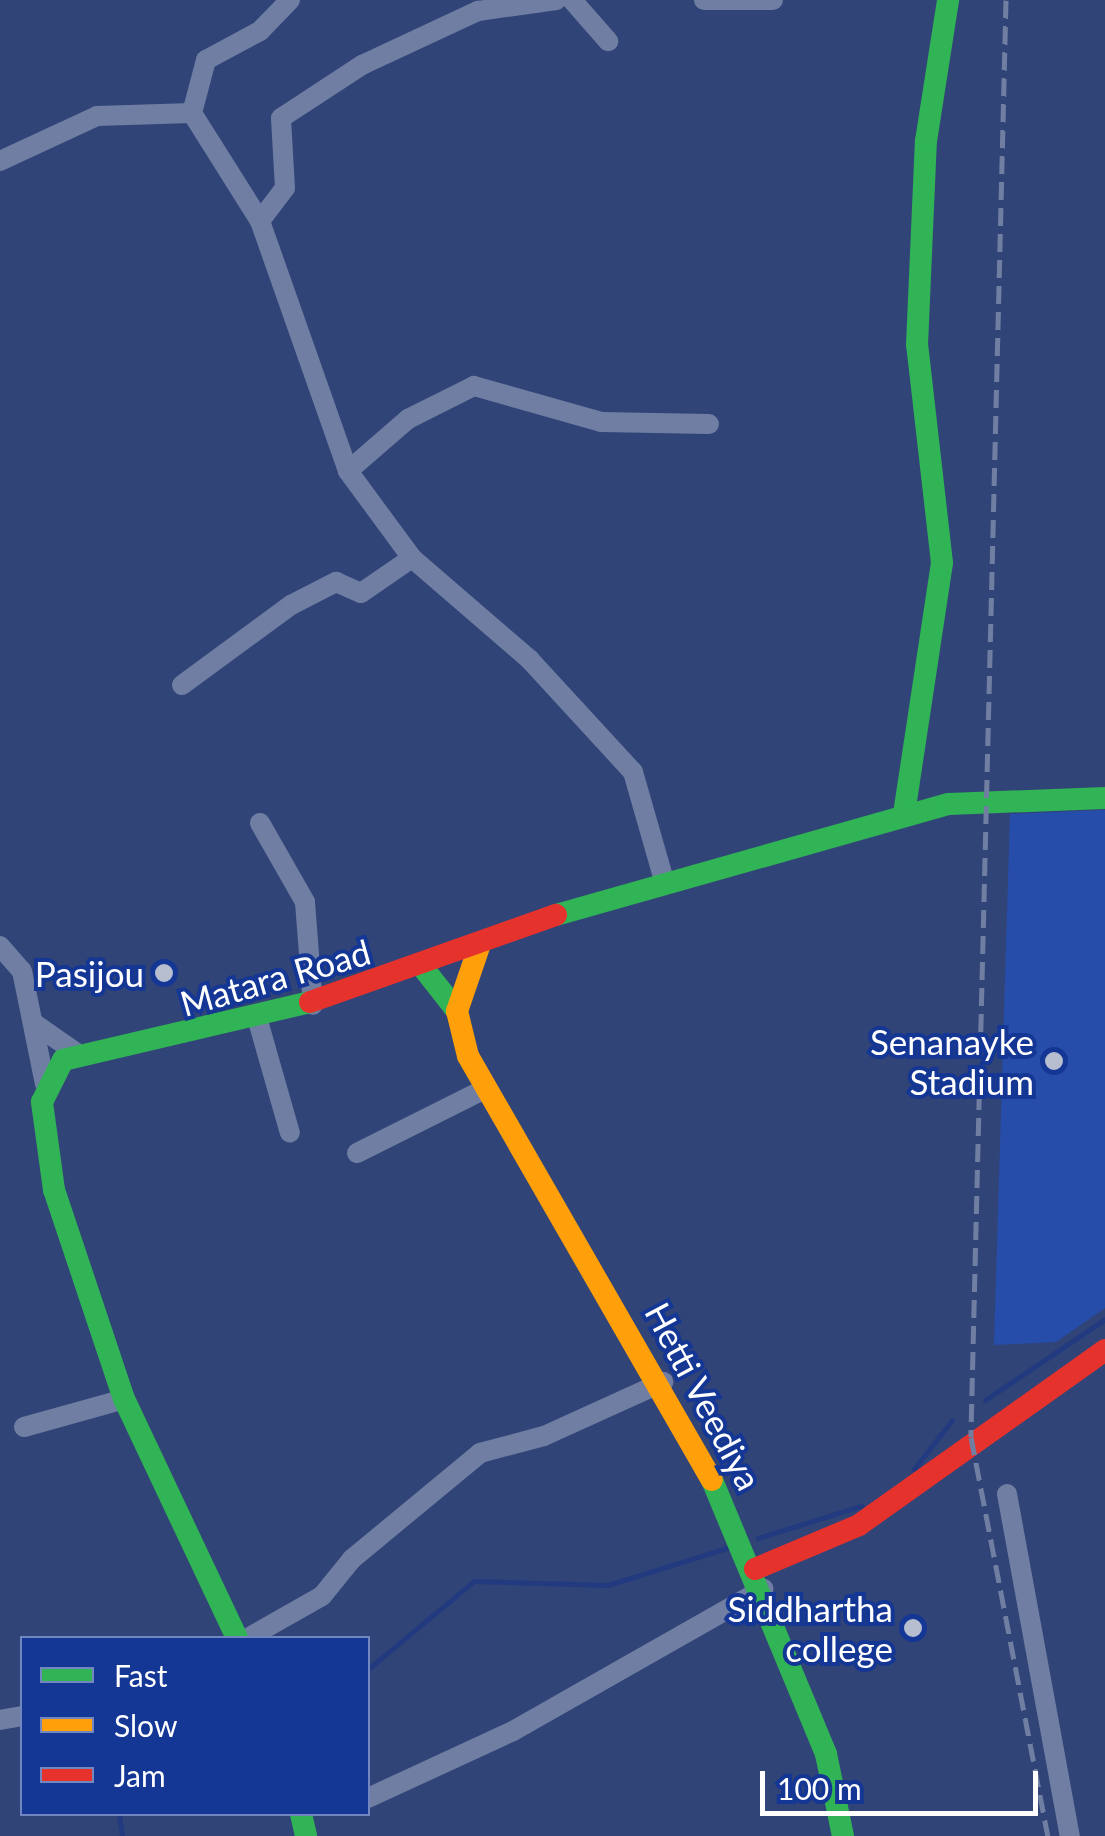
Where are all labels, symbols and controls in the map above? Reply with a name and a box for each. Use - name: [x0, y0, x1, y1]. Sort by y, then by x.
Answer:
- street label: Matara Road: [175, 930, 375, 1024]
- place label: Pasijou: [35, 952, 144, 994]
- marker: Pasijou: [153, 962, 175, 984]
- place label: Senanayke Stadium: [870, 1020, 1034, 1102]
- marker: Senanayke Stadium: [1043, 1050, 1065, 1072]
- street label: Hetti Veediya: [637, 1295, 771, 1497]
- place label: Siddhartha college: [727, 1587, 893, 1669]
- marker: Siddhartha college: [902, 1617, 924, 1639]
- legend: [20, 1636, 370, 1816]
- text: Fast: [114, 1657, 168, 1693]
- text: Slow: [114, 1707, 177, 1743]
- scale bar: [765, 1751, 1042, 1813]
- text: Jam: [114, 1757, 166, 1793]
- text: 100 m: [777, 1770, 862, 1806]

